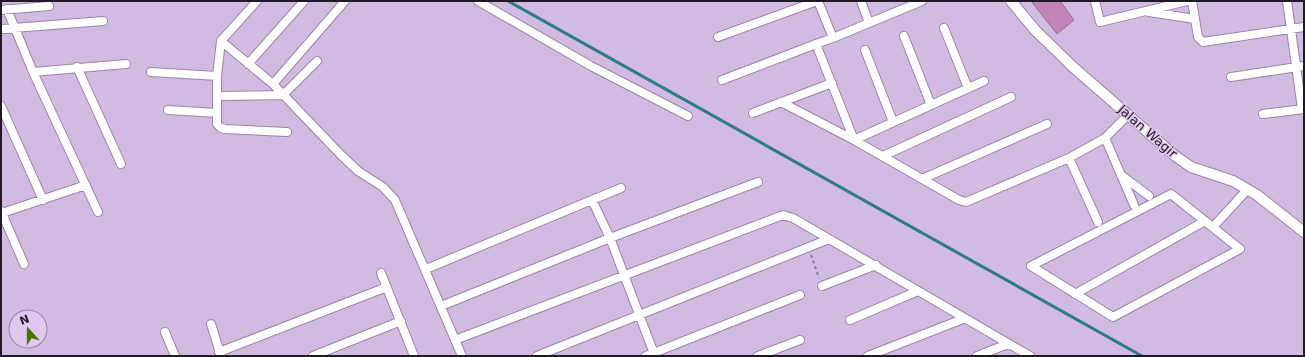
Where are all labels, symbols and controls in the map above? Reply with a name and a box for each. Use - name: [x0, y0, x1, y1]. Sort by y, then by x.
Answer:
- street label: Jalan Wagir: [1114, 101, 1181, 161]
- north arrow: [8, 309, 48, 349]
- text: N: [18, 312, 31, 328]

